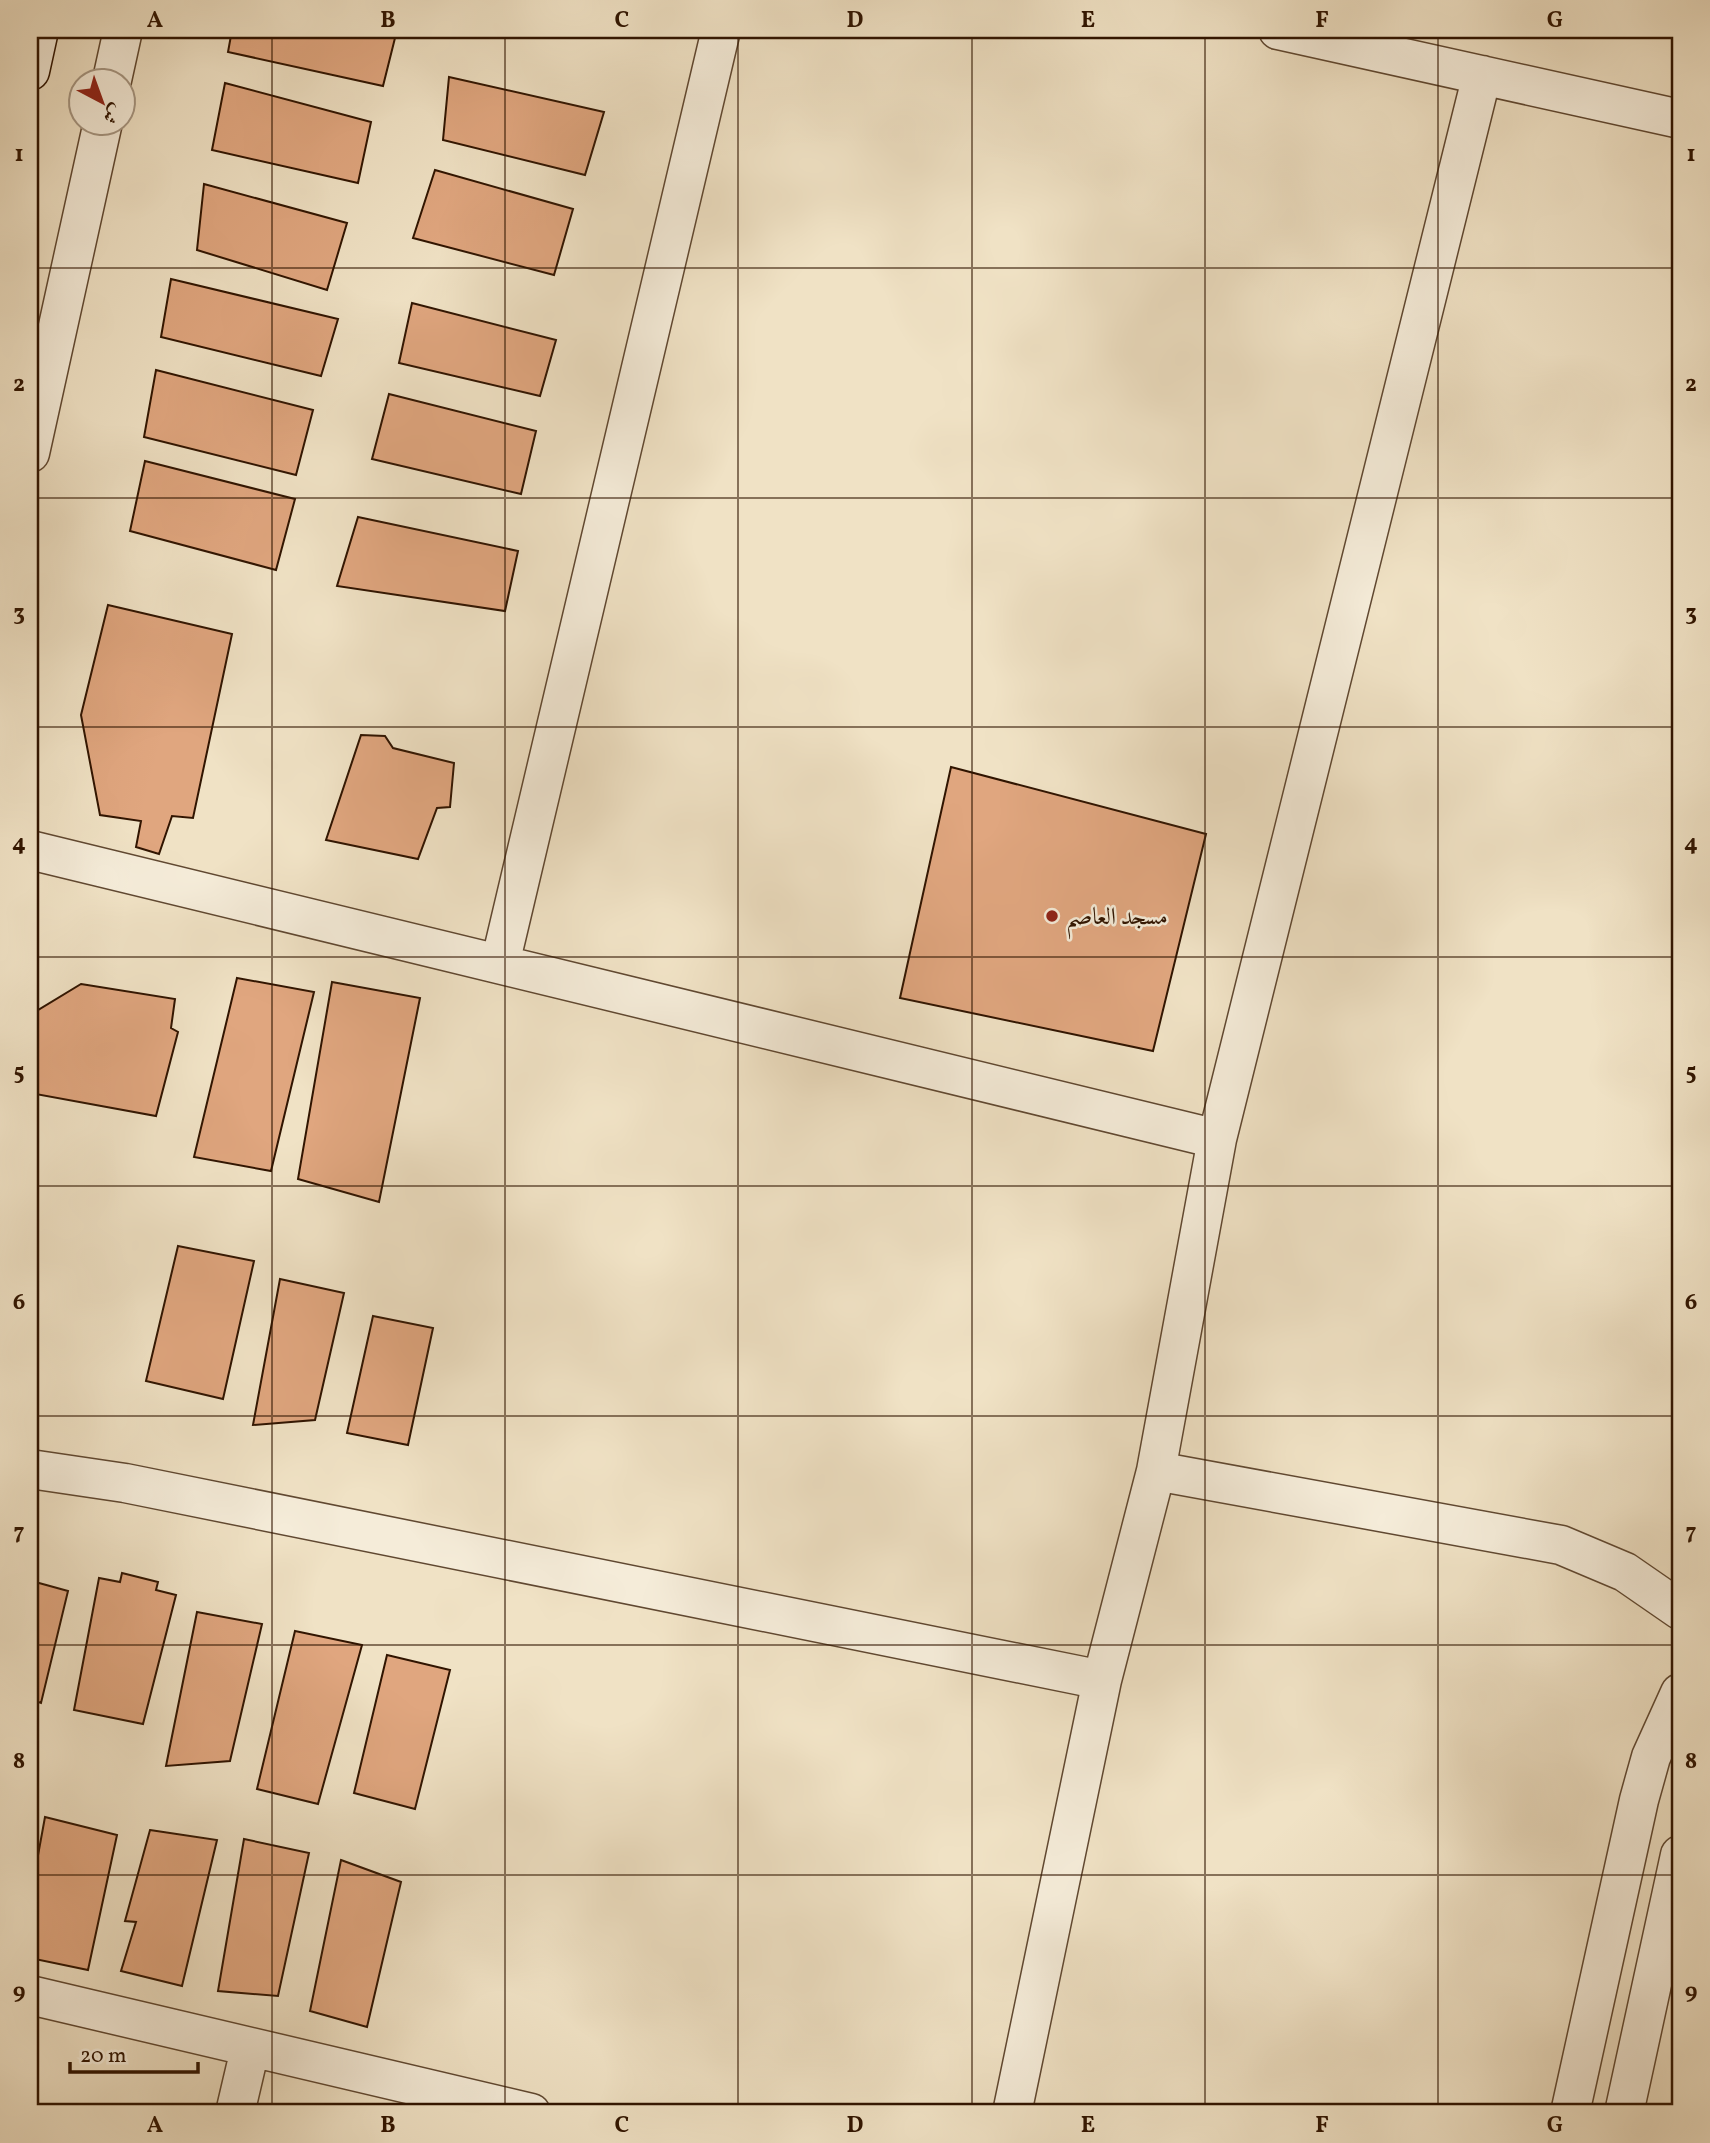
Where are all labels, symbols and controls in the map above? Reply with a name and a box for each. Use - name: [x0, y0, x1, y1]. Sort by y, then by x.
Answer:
- text: A: [147, 5, 163, 37]
- text: B: [380, 5, 396, 37]
- text: C: [615, 5, 629, 37]
- text: D: [847, 5, 864, 37]
- text: E: [1081, 5, 1095, 37]
- text: F: [1315, 5, 1329, 37]
- text: G: [1547, 5, 1563, 37]
- north arrow: [66, 66, 136, 136]
- text: ش: [96, 97, 127, 129]
- text: 1: [14, 139, 24, 171]
- text: 1: [1686, 139, 1696, 171]
- text: 2: [13, 369, 25, 401]
- text: 2: [1685, 369, 1697, 401]
- text: 3: [13, 598, 25, 630]
- text: 3: [1685, 598, 1697, 630]
- text: 4: [12, 828, 26, 860]
- text: 4: [1684, 828, 1698, 860]
- place label: مسجد العاصم: [1066, 901, 1168, 940]
- marker: مسجد العاصم: [1044, 908, 1060, 924]
- text: 5: [13, 1057, 25, 1089]
- text: 5: [1685, 1057, 1697, 1089]
- text: 6: [13, 1287, 25, 1319]
- text: 6: [1685, 1287, 1697, 1319]
- text: 7: [14, 1517, 25, 1549]
- text: 7: [1686, 1517, 1697, 1549]
- text: 8: [13, 1746, 25, 1778]
- text: 8: [1685, 1746, 1697, 1778]
- text: 9: [13, 1976, 25, 2008]
- text: 9: [1685, 1976, 1697, 2008]
- scale bar: [70, 2031, 198, 2075]
- text: 20 m: [80, 2042, 126, 2071]
- text: A: [147, 2110, 163, 2142]
- text: B: [380, 2110, 396, 2142]
- text: C: [615, 2110, 629, 2142]
- text: D: [847, 2110, 864, 2142]
- text: E: [1081, 2110, 1095, 2142]
- text: F: [1315, 2110, 1329, 2142]
- text: G: [1547, 2110, 1563, 2142]

